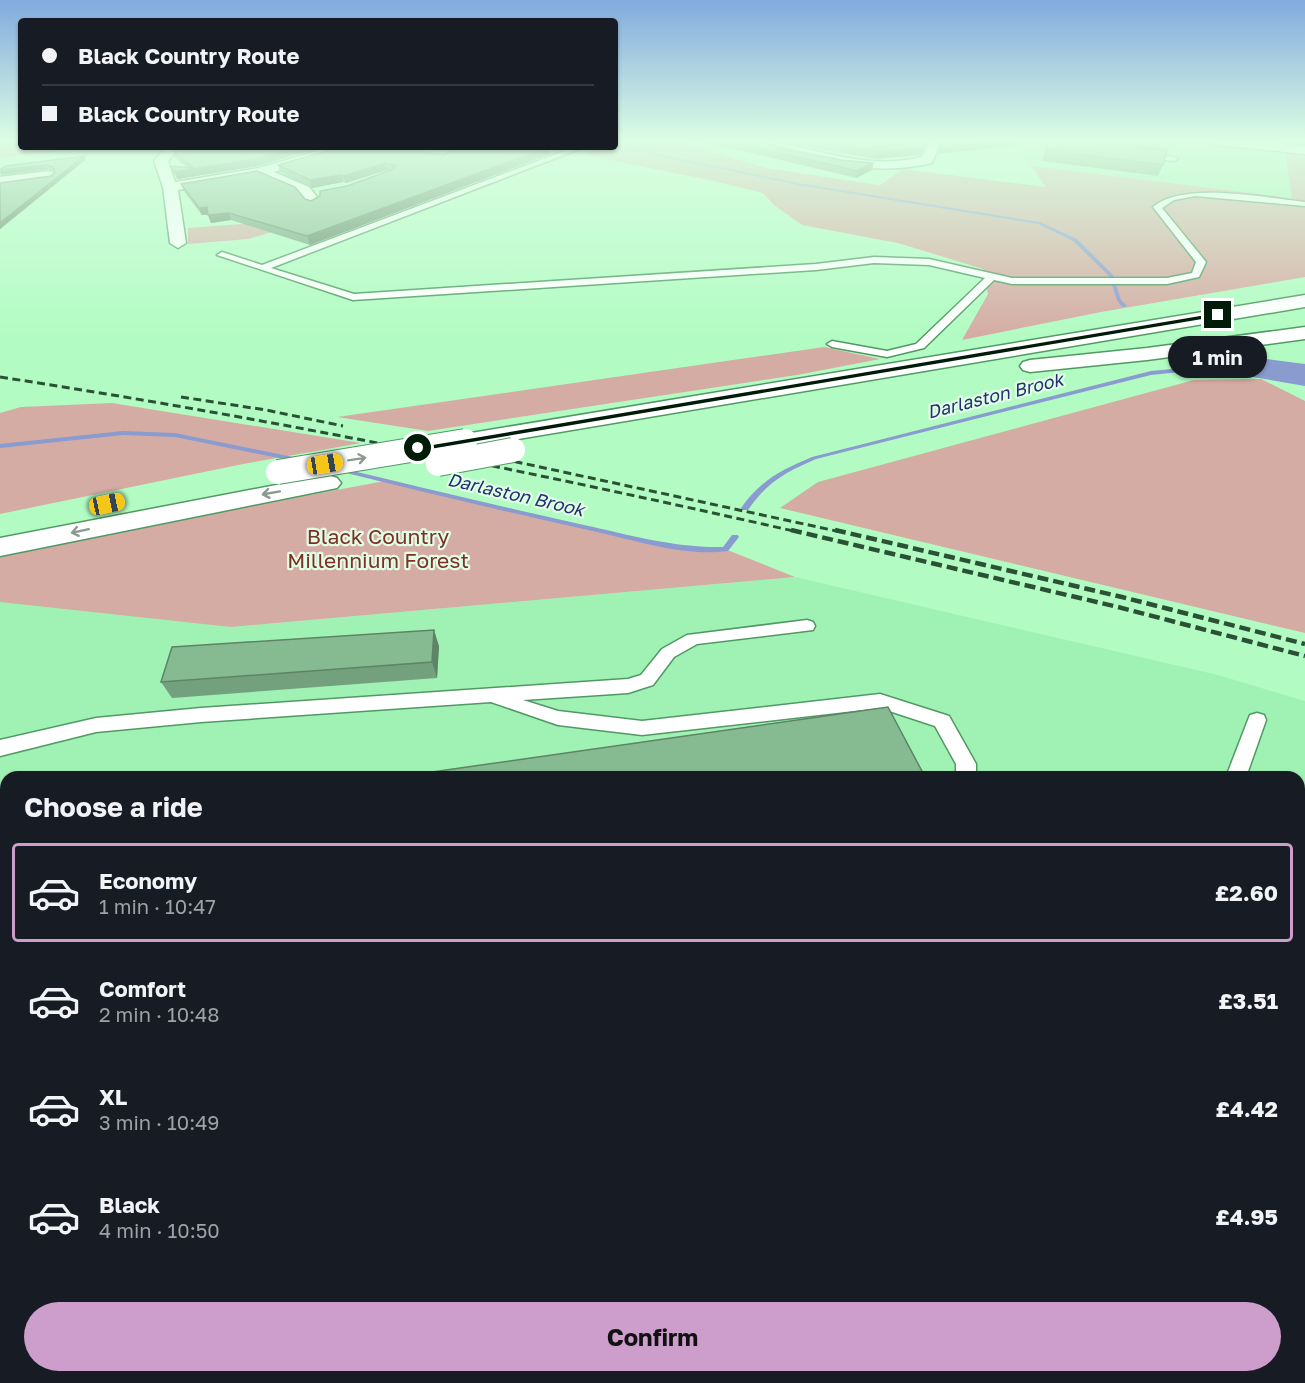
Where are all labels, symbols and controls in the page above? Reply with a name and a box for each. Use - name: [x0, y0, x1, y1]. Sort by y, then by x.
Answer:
- text: Black Country Route: [78, 42, 299, 69]
- text: Black Country Route: [78, 100, 299, 127]
- route end: [1204, 301, 1231, 328]
- callout: 1 min: [1168, 336, 1268, 378]
- text: 1 min: [1192, 345, 1243, 369]
- water label: Darlaston Brook: [925, 367, 1067, 423]
- route start: [404, 434, 431, 461]
- car: [306, 452, 344, 476]
- one-way arrow: [346, 453, 366, 464]
- water label: Darlaston Brook: [446, 468, 588, 521]
- one-way arrow: [261, 488, 281, 499]
- car: [88, 491, 126, 517]
- park label: Black Country Millennium Forest: [287, 523, 469, 573]
- one-way arrow: [70, 526, 90, 537]
- text: Choose a ride: [24, 791, 203, 823]
- icon: car: [27, 866, 81, 920]
- text: Economy: [99, 867, 197, 894]
- text: £2.60: [1215, 879, 1278, 906]
- text: 1 min · 10:47: [99, 894, 216, 918]
- icon: car: [27, 974, 81, 1028]
- text: Comfort: [99, 975, 186, 1002]
- text: £3.51: [1218, 987, 1278, 1014]
- text: 2 min · 10:48: [99, 1002, 219, 1026]
- icon: car: [27, 1082, 81, 1136]
- text: XL: [99, 1083, 127, 1110]
- text: £4.42: [1216, 1095, 1278, 1122]
- text: 3 min · 10:49: [99, 1110, 219, 1134]
- icon: car: [27, 1190, 81, 1244]
- text: Black: [99, 1191, 160, 1218]
- text: £4.95: [1215, 1203, 1278, 1230]
- text: 4 min · 10:50: [99, 1218, 220, 1242]
- button: Confirm: [24, 1302, 1281, 1371]

